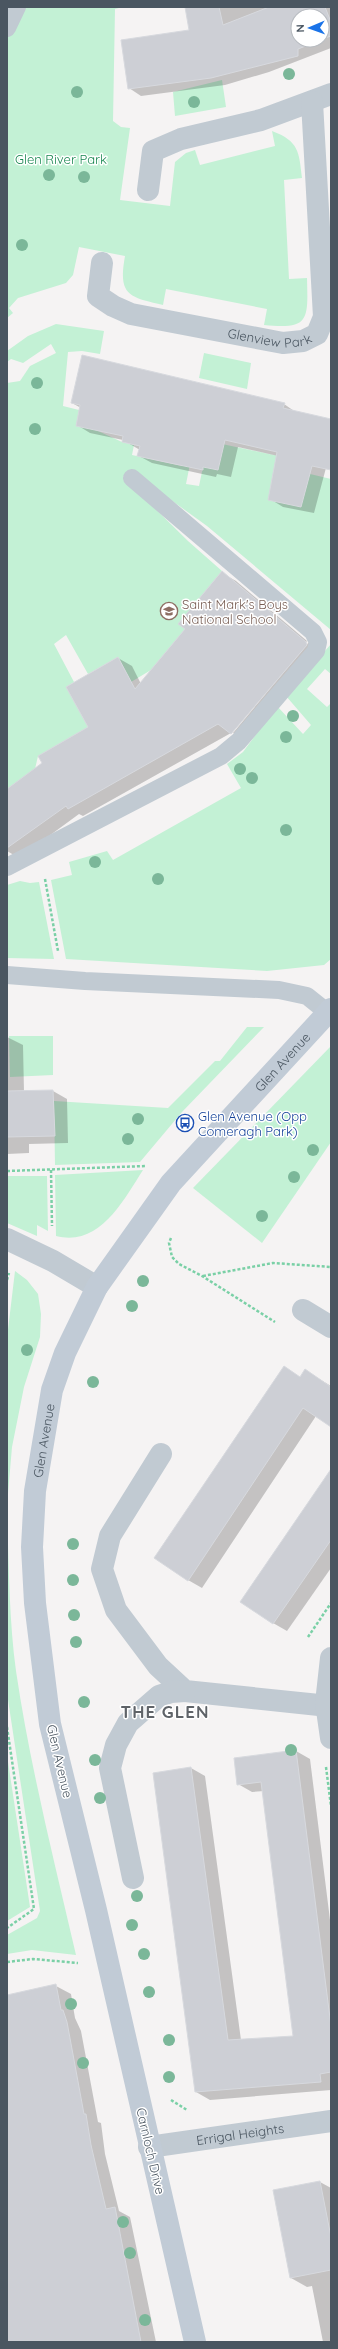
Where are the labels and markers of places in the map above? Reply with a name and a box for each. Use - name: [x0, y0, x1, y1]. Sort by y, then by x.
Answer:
- place label: Saint Mark's Boys National School: [182, 596, 288, 627]
- school or university icon: Saint Mark's Boys National School: [159, 601, 179, 621]
- place label: Glen Avenue (Opp Comeragh Park): [198, 1108, 307, 1139]
- bus stop icon: Glen Avenue (Opp Comeragh Park): [175, 1113, 195, 1133]

